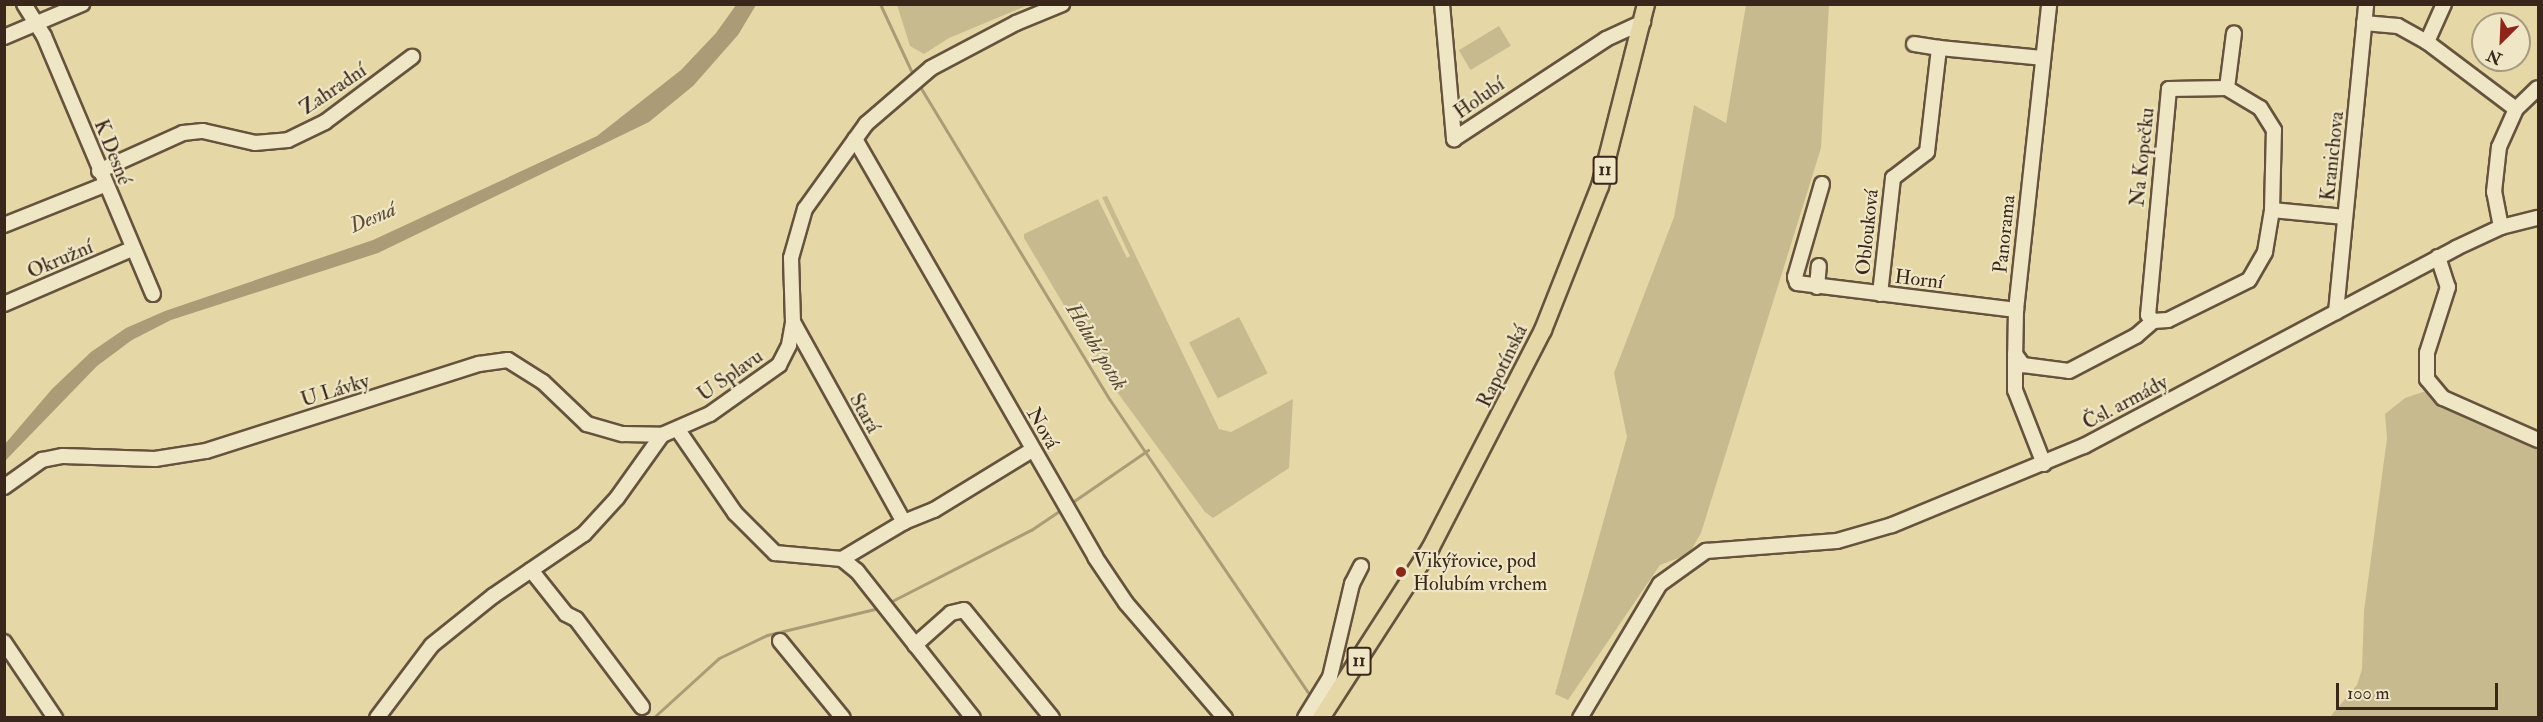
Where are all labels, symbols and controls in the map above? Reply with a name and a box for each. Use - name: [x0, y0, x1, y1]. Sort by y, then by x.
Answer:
- north arrow: [2471, 12, 2531, 72]
- text: N: [2484, 45, 2505, 69]
- street label: Zahradní: [295, 58, 371, 120]
- street label: Holubí: [1449, 72, 1509, 124]
- street label: Na Kopečku: [2125, 106, 2159, 208]
- street label: Kranichova: [2315, 110, 2349, 202]
- street label: K Desné: [89, 116, 137, 188]
- road number: 11: [1592, 155, 1618, 185]
- street label: Oblouková: [1851, 188, 1883, 276]
- street label: Panorama: [1988, 194, 2020, 274]
- water label: Desná: [346, 197, 400, 239]
- street label: Okružní: [24, 234, 96, 284]
- street label: Horní: [1893, 264, 1945, 294]
- water label: Holubí potok: [1060, 299, 1132, 395]
- street label: Rapotínská: [1472, 321, 1532, 411]
- street label: U Splavu: [693, 344, 767, 406]
- street label: U Lávky: [298, 368, 372, 412]
- street label: Čsl. armády: [2078, 370, 2172, 434]
- street label: Stará: [844, 389, 886, 437]
- street label: Nová: [1022, 403, 1064, 453]
- place label: Vikýřovice, pod Holubím vrchem: [1413, 548, 1547, 595]
- marker: Vikýřovice, pod Holubím vrchem: [1394, 565, 1408, 579]
- road number: 11: [1346, 646, 1372, 676]
- scale bar: [2339, 671, 2501, 709]
- text: 100 m: [2347, 682, 2390, 705]

